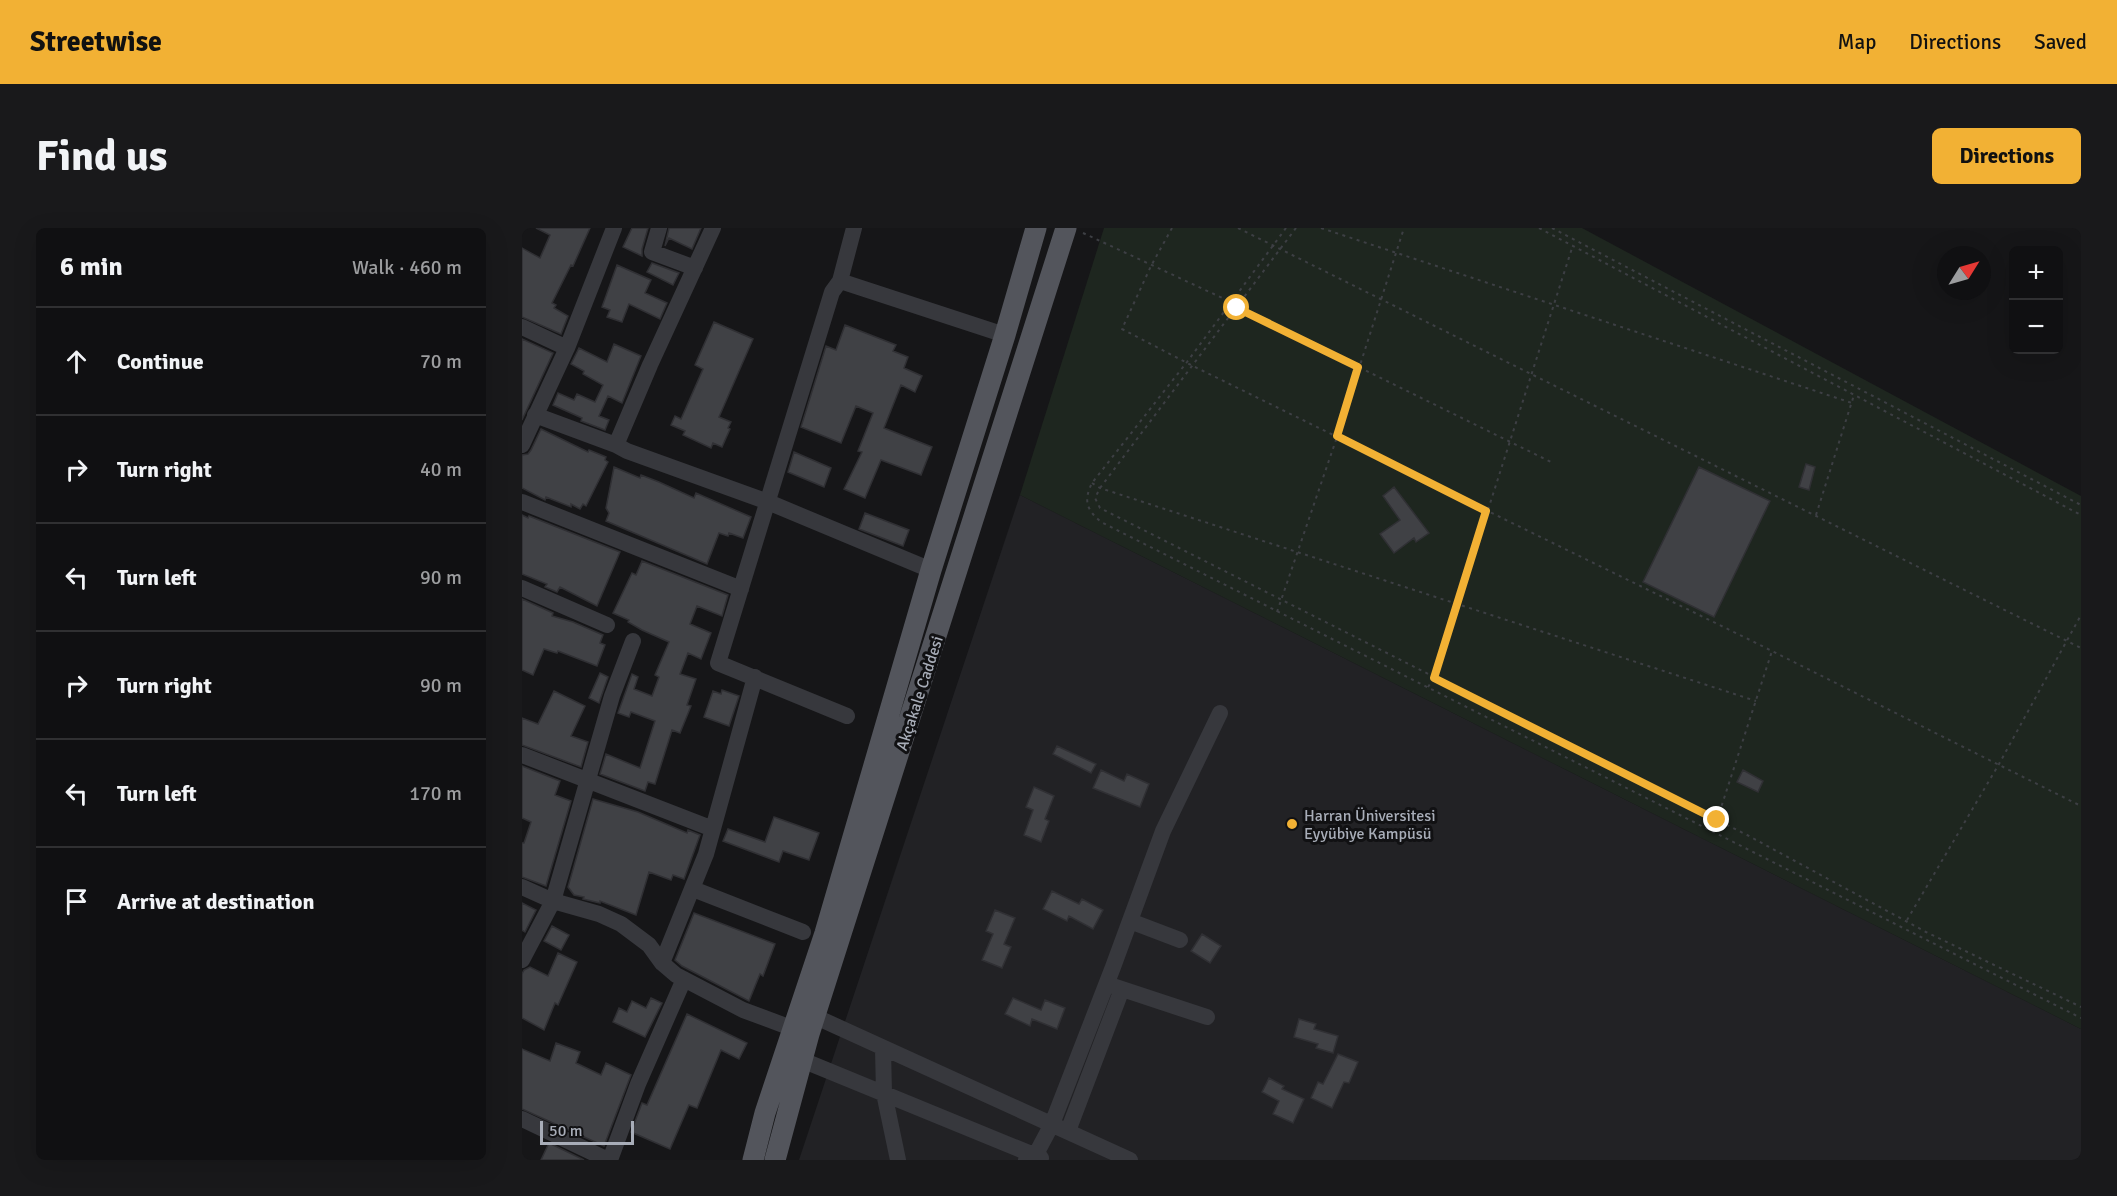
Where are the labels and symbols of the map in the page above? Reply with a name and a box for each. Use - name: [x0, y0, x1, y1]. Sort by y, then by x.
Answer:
- north arrow: [1937, 246, 1991, 300]
- route start: [1223, 294, 1249, 320]
- street label: Akçakale Caddesi: [892, 633, 948, 753]
- place label: Harran Üniversitesi Eyyübiye Kampüsü: [1304, 806, 1436, 844]
- route end: [1703, 806, 1729, 832]
- marker: Harran Üniversitesi Eyyübiye Kampüsü: [1285, 817, 1299, 831]
- scale bar: [540, 1118, 634, 1146]

